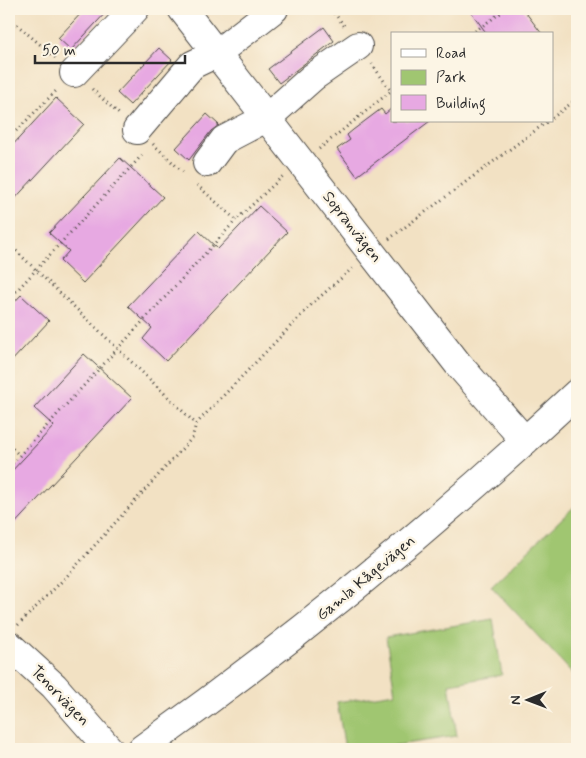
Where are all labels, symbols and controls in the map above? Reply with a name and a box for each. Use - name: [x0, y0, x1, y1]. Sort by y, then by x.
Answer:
- scale bar: [35, 32, 185, 64]
- legend: [391, 32, 554, 122]
- text: 50 m: [42, 41, 76, 61]
- text: Road: [436, 44, 466, 64]
- text: Park: [436, 68, 466, 88]
- text: Building: [436, 94, 486, 115]
- street label: Sopranvägen: [317, 187, 387, 267]
- street label: Gamla Kågevägen: [312, 530, 420, 626]
- street label: Tenorvägen: [26, 661, 94, 731]
- north arrow: [504, 676, 554, 726]
- text: N: [507, 695, 525, 705]

